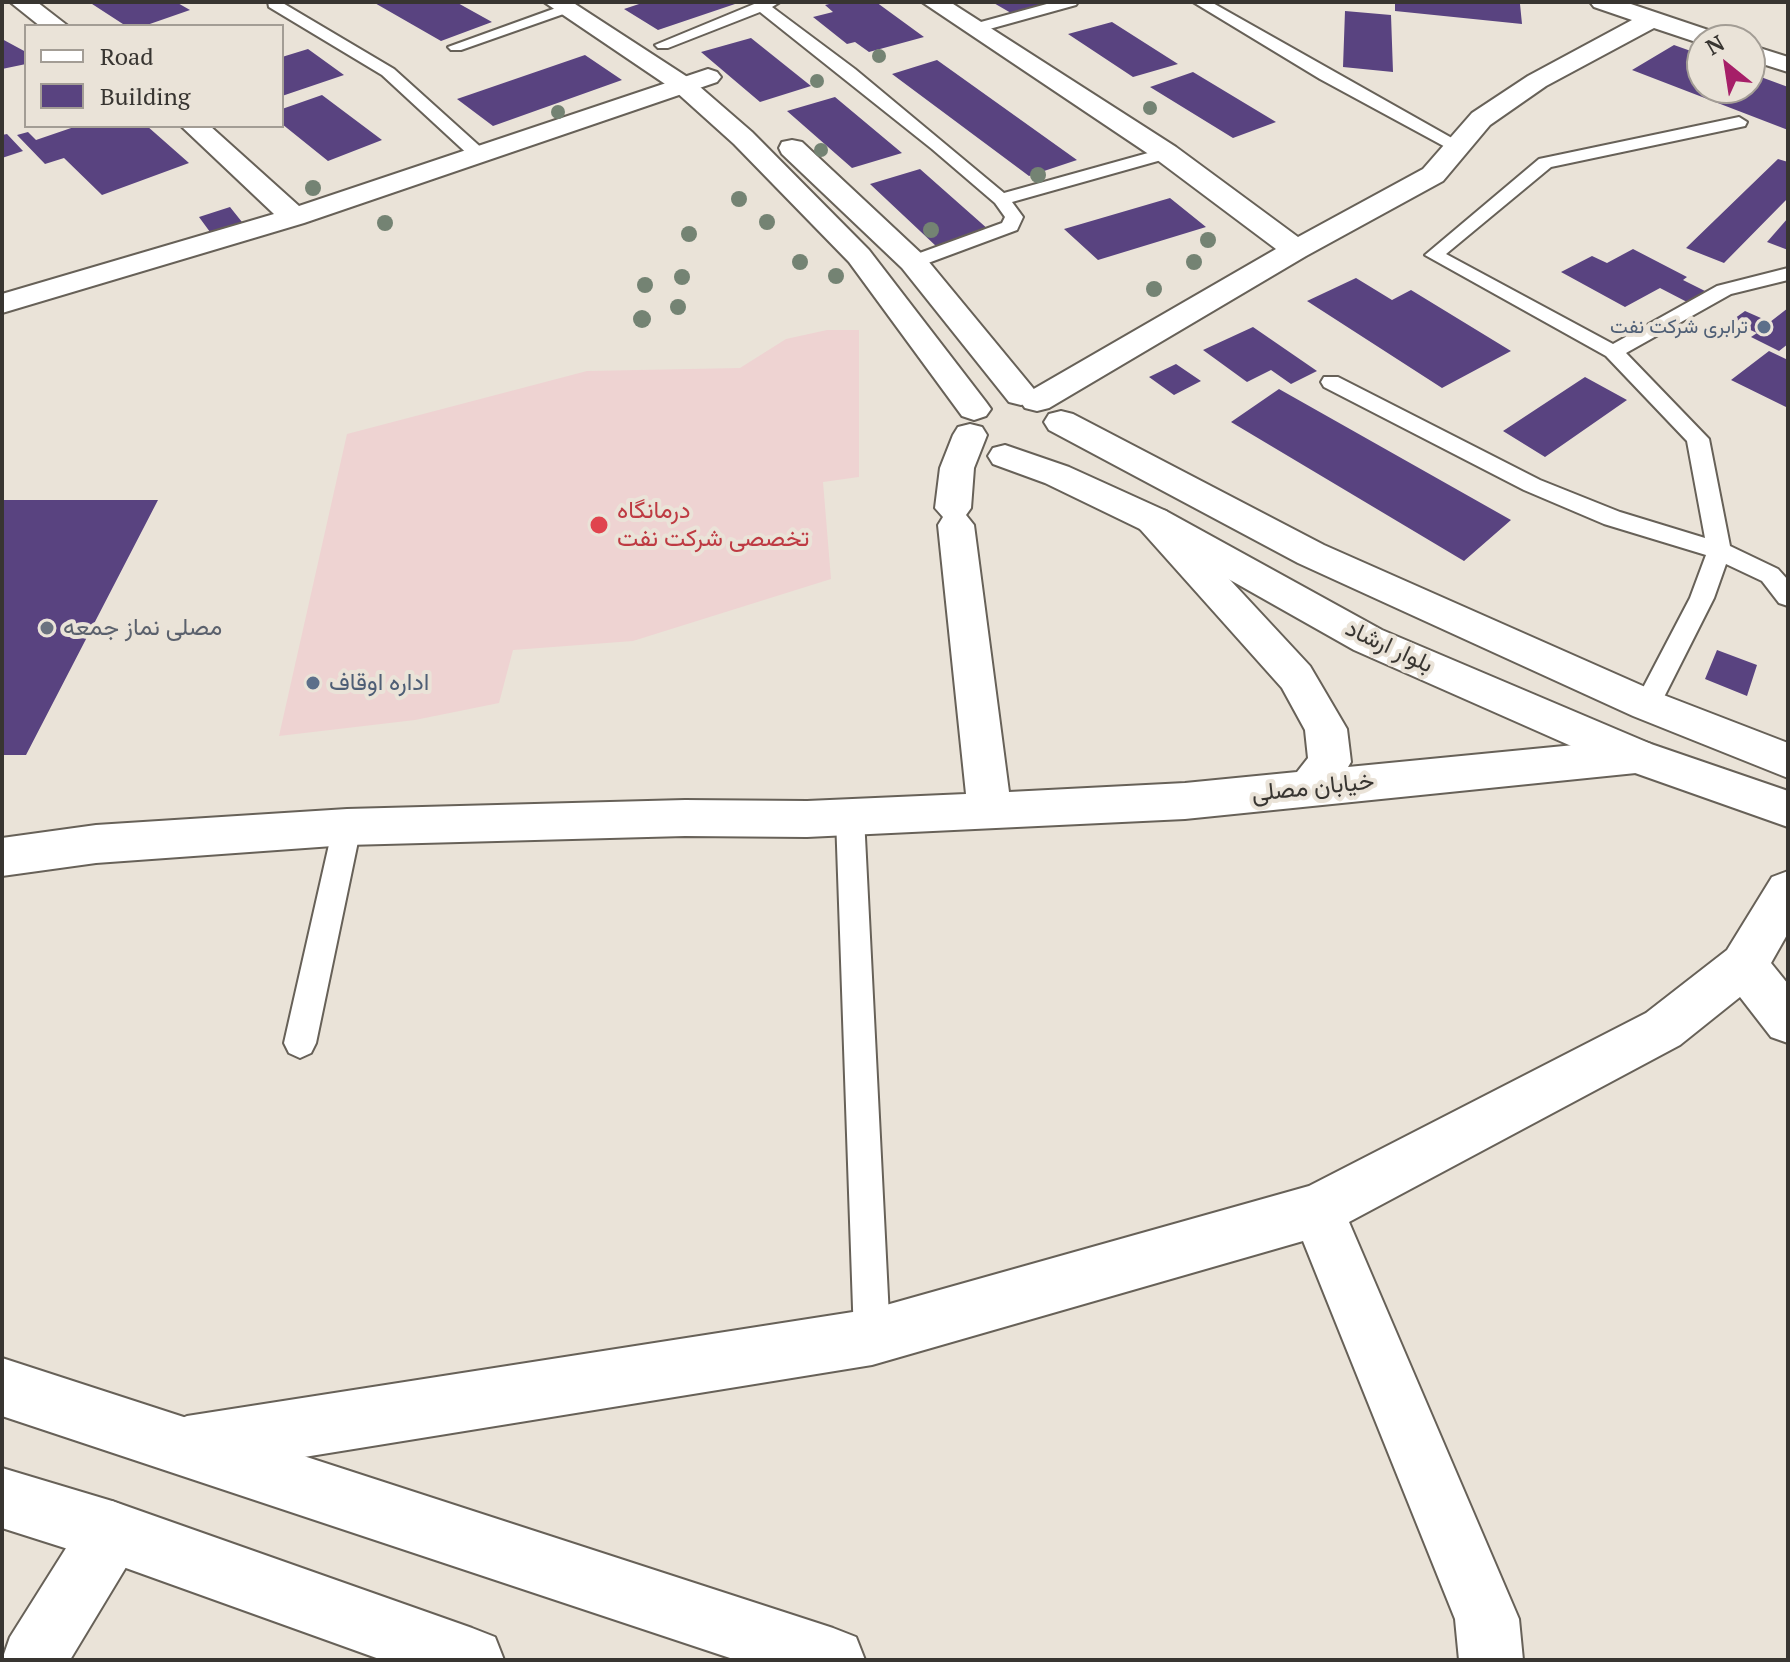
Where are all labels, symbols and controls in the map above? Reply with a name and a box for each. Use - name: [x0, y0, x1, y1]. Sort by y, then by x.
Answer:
- legend: [24, 24, 284, 128]
- north arrow: [1686, 24, 1766, 104]
- text: N: [1700, 28, 1729, 61]
- text: Road: [100, 40, 154, 72]
- text: Building: [100, 80, 190, 112]
- place label: ترابری شرکت نفت: [1610, 315, 1748, 339]
- marker: ترابری شرکت نفت: [1755, 318, 1773, 336]
- place label: درمانگاه تخصصی شرکت نفت: [617, 497, 809, 553]
- marker: درمانگاه تخصصی شرکت نفت: [588, 514, 610, 536]
- place label: مصلی نماز جمعه: [63, 614, 222, 642]
- street label: بلوار ارشاد: [1341, 614, 1437, 680]
- marker: مصلی نماز جمعه: [38, 619, 56, 637]
- place label: اداره اوقاف: [329, 669, 429, 697]
- marker: اداره اوقاف: [304, 674, 322, 692]
- street label: خیابان مصلی: [1250, 767, 1376, 809]

